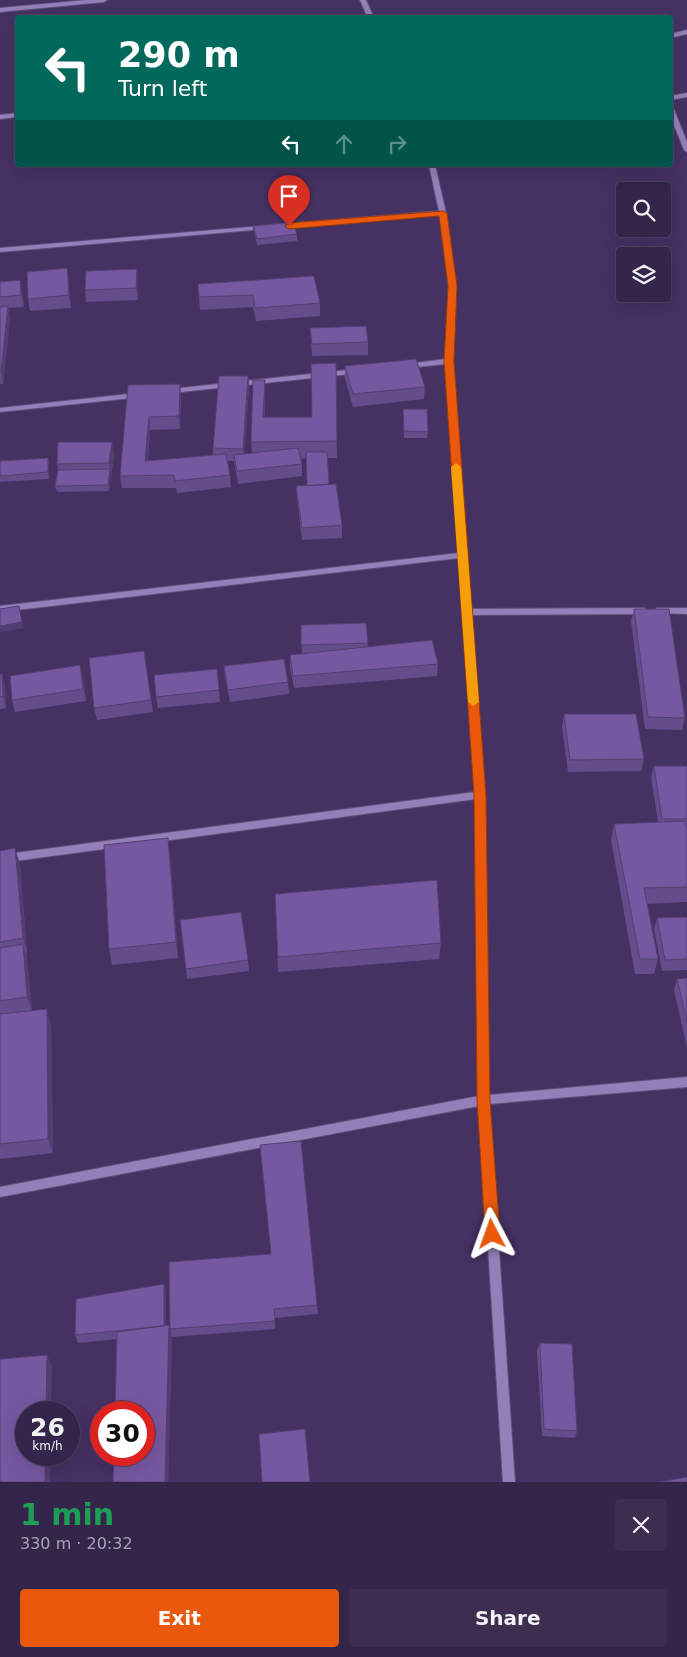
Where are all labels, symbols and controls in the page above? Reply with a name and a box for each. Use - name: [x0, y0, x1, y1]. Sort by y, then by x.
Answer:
- icon: left: [35, 35, 100, 100]
- text: 290 m: [118, 35, 240, 75]
- text: Turn left: [118, 76, 207, 101]
- icon: left: [277, 130, 305, 158]
- icon: ahead: [330, 130, 358, 158]
- icon: right: [383, 130, 411, 158]
- pin: [268, 175, 310, 226]
- icon: arrive: [275, 182, 303, 210]
- map controls: [616, 182, 671, 302]
- button: search: [616, 182, 671, 237]
- button: layers: [616, 247, 671, 302]
- position arrow: [465, 1207, 517, 1259]
- speed limit sign: 30: [90, 1401, 155, 1466]
- text: 26: [30, 1413, 65, 1442]
- text: km/h: [32, 1439, 63, 1453]
- text: 1 min: [20, 1497, 114, 1532]
- button: close: [615, 1499, 667, 1551]
- text: 330 m · 20:32: [20, 1534, 133, 1553]
- button: Exit: [20, 1589, 339, 1647]
- button: Share: [349, 1589, 667, 1647]

